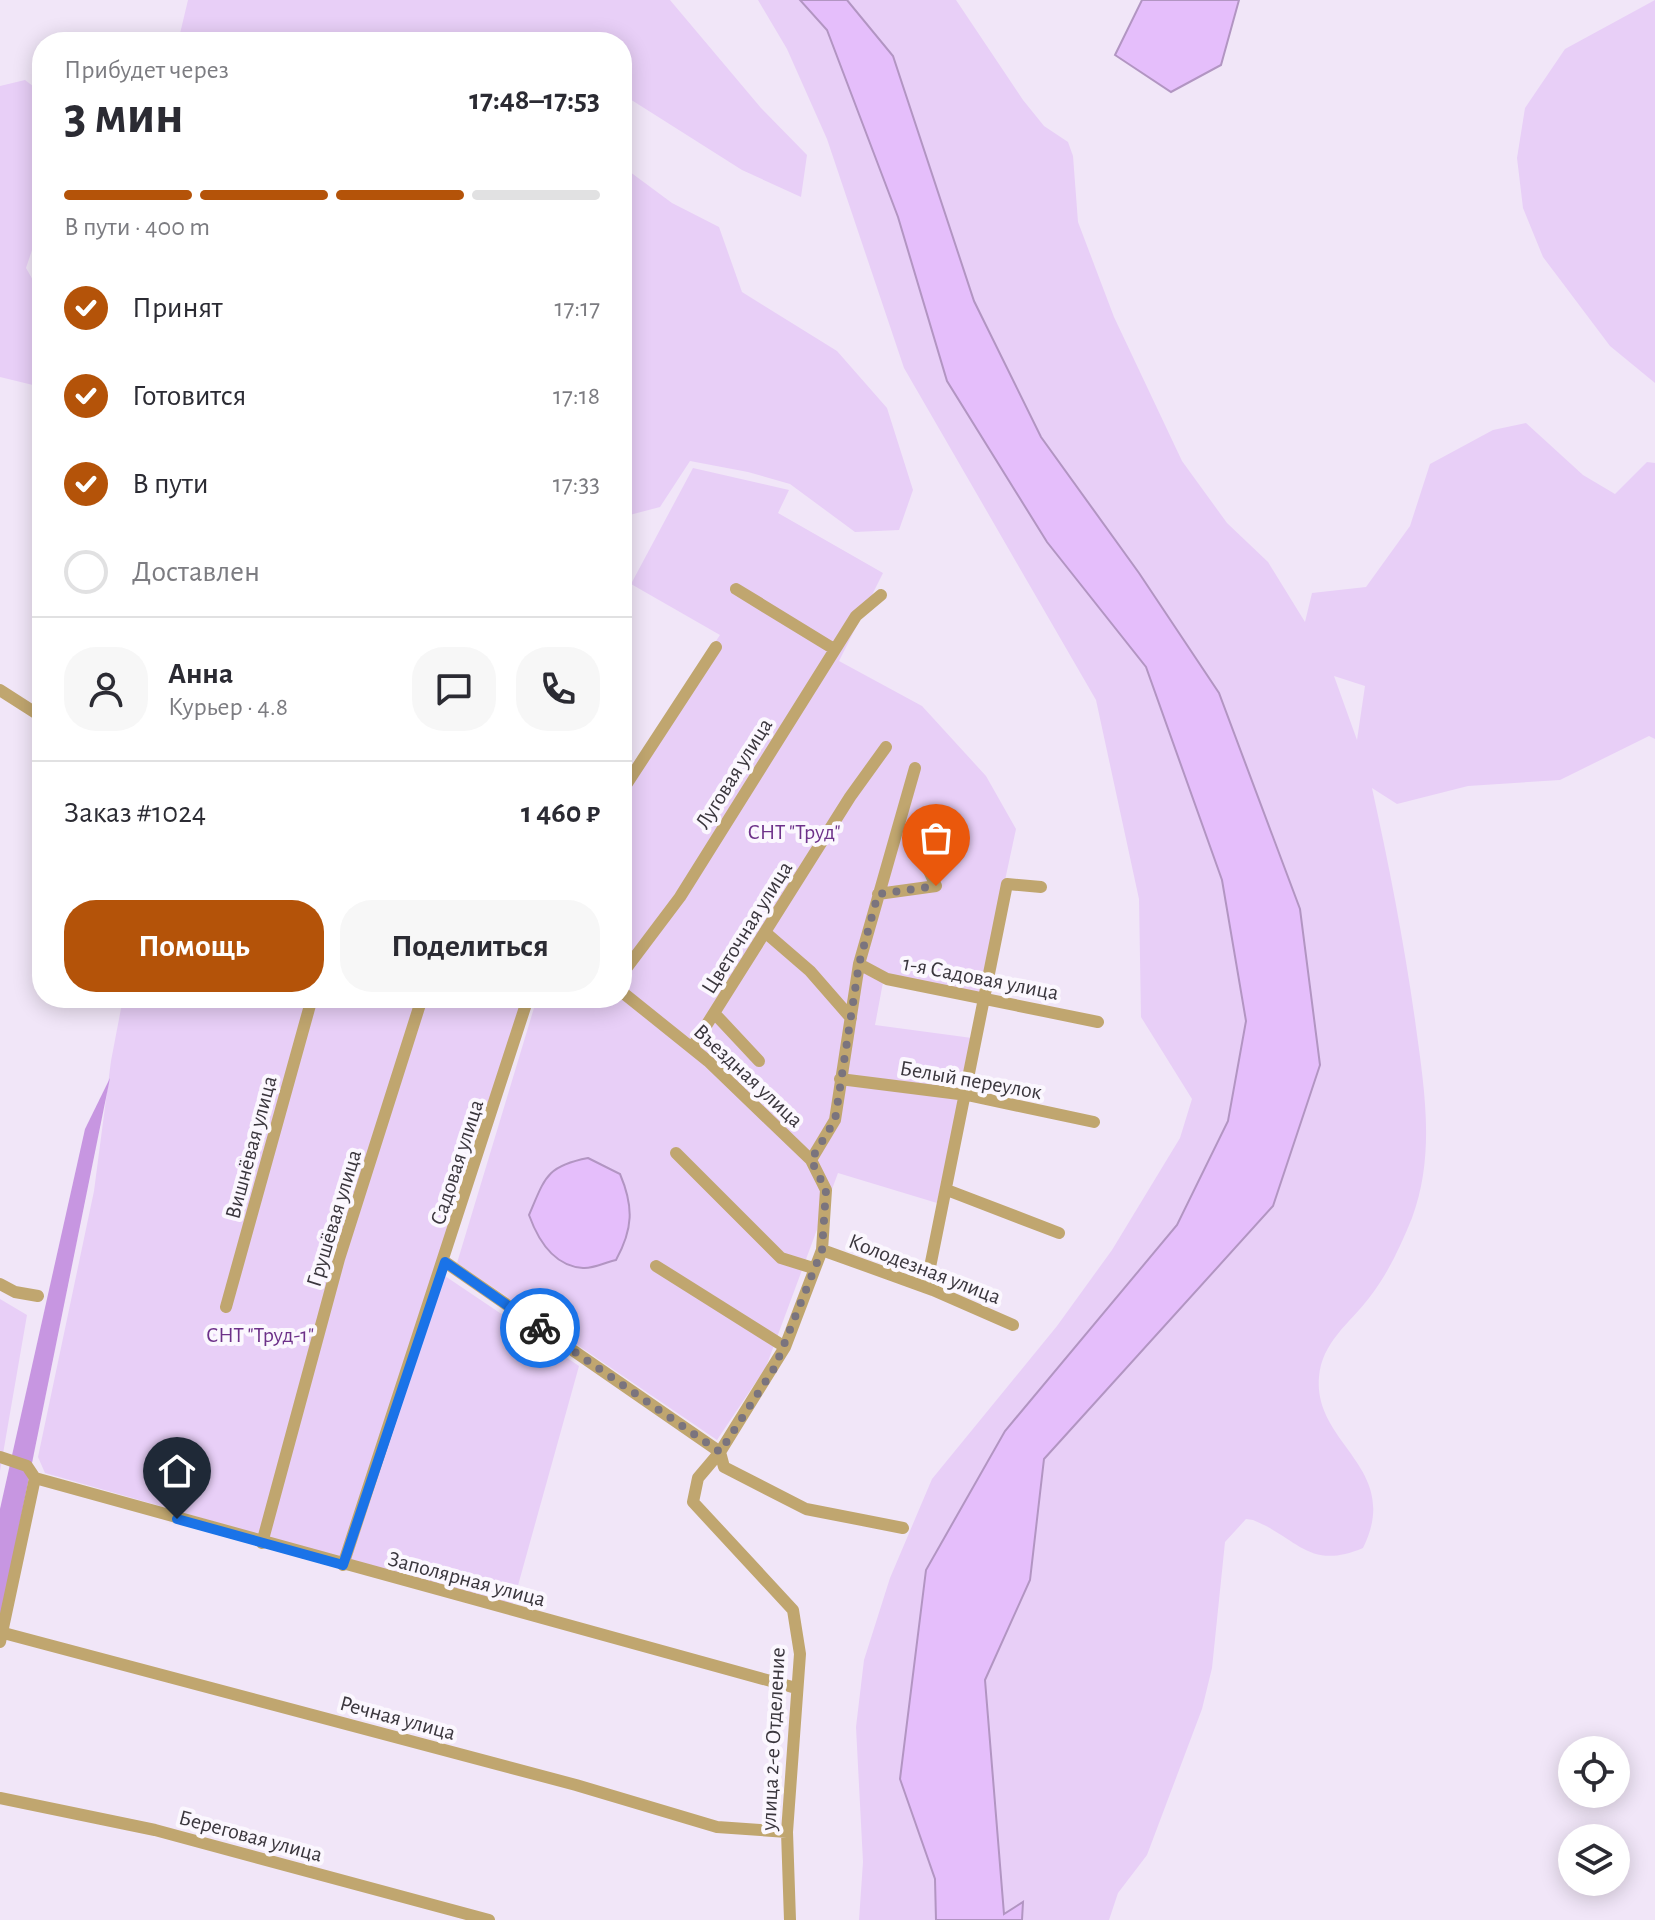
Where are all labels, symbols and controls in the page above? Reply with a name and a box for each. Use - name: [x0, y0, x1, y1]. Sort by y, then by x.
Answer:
- text: Прибудет через: [64, 57, 229, 83]
- text: 17:48–17:53: [469, 85, 600, 115]
- text: 3 мин: [64, 90, 184, 142]
- text: В пути · 400 m: [64, 214, 210, 240]
- icon: check: [64, 286, 108, 330]
- text: Принят: [132, 293, 223, 323]
- text: 17:17: [554, 295, 600, 321]
- icon: check: [64, 374, 108, 418]
- text: Готовится: [132, 381, 246, 411]
- text: 17:18: [553, 383, 600, 409]
- icon: check: [64, 462, 108, 506]
- text: В пути: [132, 469, 209, 499]
- text: 17:33: [553, 471, 600, 497]
- text: Доставлен: [132, 557, 260, 587]
- button: person: [64, 647, 148, 731]
- button: chat: [412, 647, 496, 731]
- button: phone: [516, 647, 600, 731]
- text: Анна: [168, 659, 233, 689]
- text: Курьер · 4.8: [168, 694, 288, 720]
- street label: Луговая улица: [691, 714, 776, 833]
- text: Заказ #1024: [64, 798, 206, 828]
- text: 1 460 ₽: [521, 798, 600, 828]
- pin: [902, 804, 970, 886]
- icon: bag: [914, 816, 958, 860]
- park label: СНТ "Труд": [747, 821, 841, 843]
- street label: Цветочная улица: [697, 857, 796, 998]
- button: Помощь: [64, 900, 324, 992]
- button: Поделиться: [340, 900, 600, 992]
- street label: 1-я Садовая улица: [901, 952, 1061, 1004]
- street label: Въездная улица: [690, 1020, 807, 1132]
- street label: Белый переулок: [898, 1057, 1044, 1103]
- street label: Вишнёвая улица: [221, 1073, 281, 1221]
- street label: Садовая улица: [426, 1097, 488, 1228]
- street label: Грушёвая улица: [303, 1147, 365, 1289]
- street label: Колодезная улица: [846, 1230, 1004, 1308]
- courier: [500, 1288, 580, 1368]
- icon: bike: [518, 1306, 562, 1350]
- park label: СНТ "Труд-1": [206, 1324, 314, 1346]
- pin: [143, 1437, 211, 1519]
- icon: home: [155, 1449, 199, 1493]
- street label: Заполярная улица: [386, 1547, 548, 1611]
- street label: улица 2-е Отделение: [757, 1647, 789, 1832]
- street label: Речная улица: [338, 1692, 458, 1744]
- map controls: [1558, 1736, 1630, 1896]
- button: locate: [1558, 1736, 1630, 1808]
- street label: Береговая улица: [176, 1806, 325, 1866]
- button: layers: [1558, 1824, 1630, 1896]

